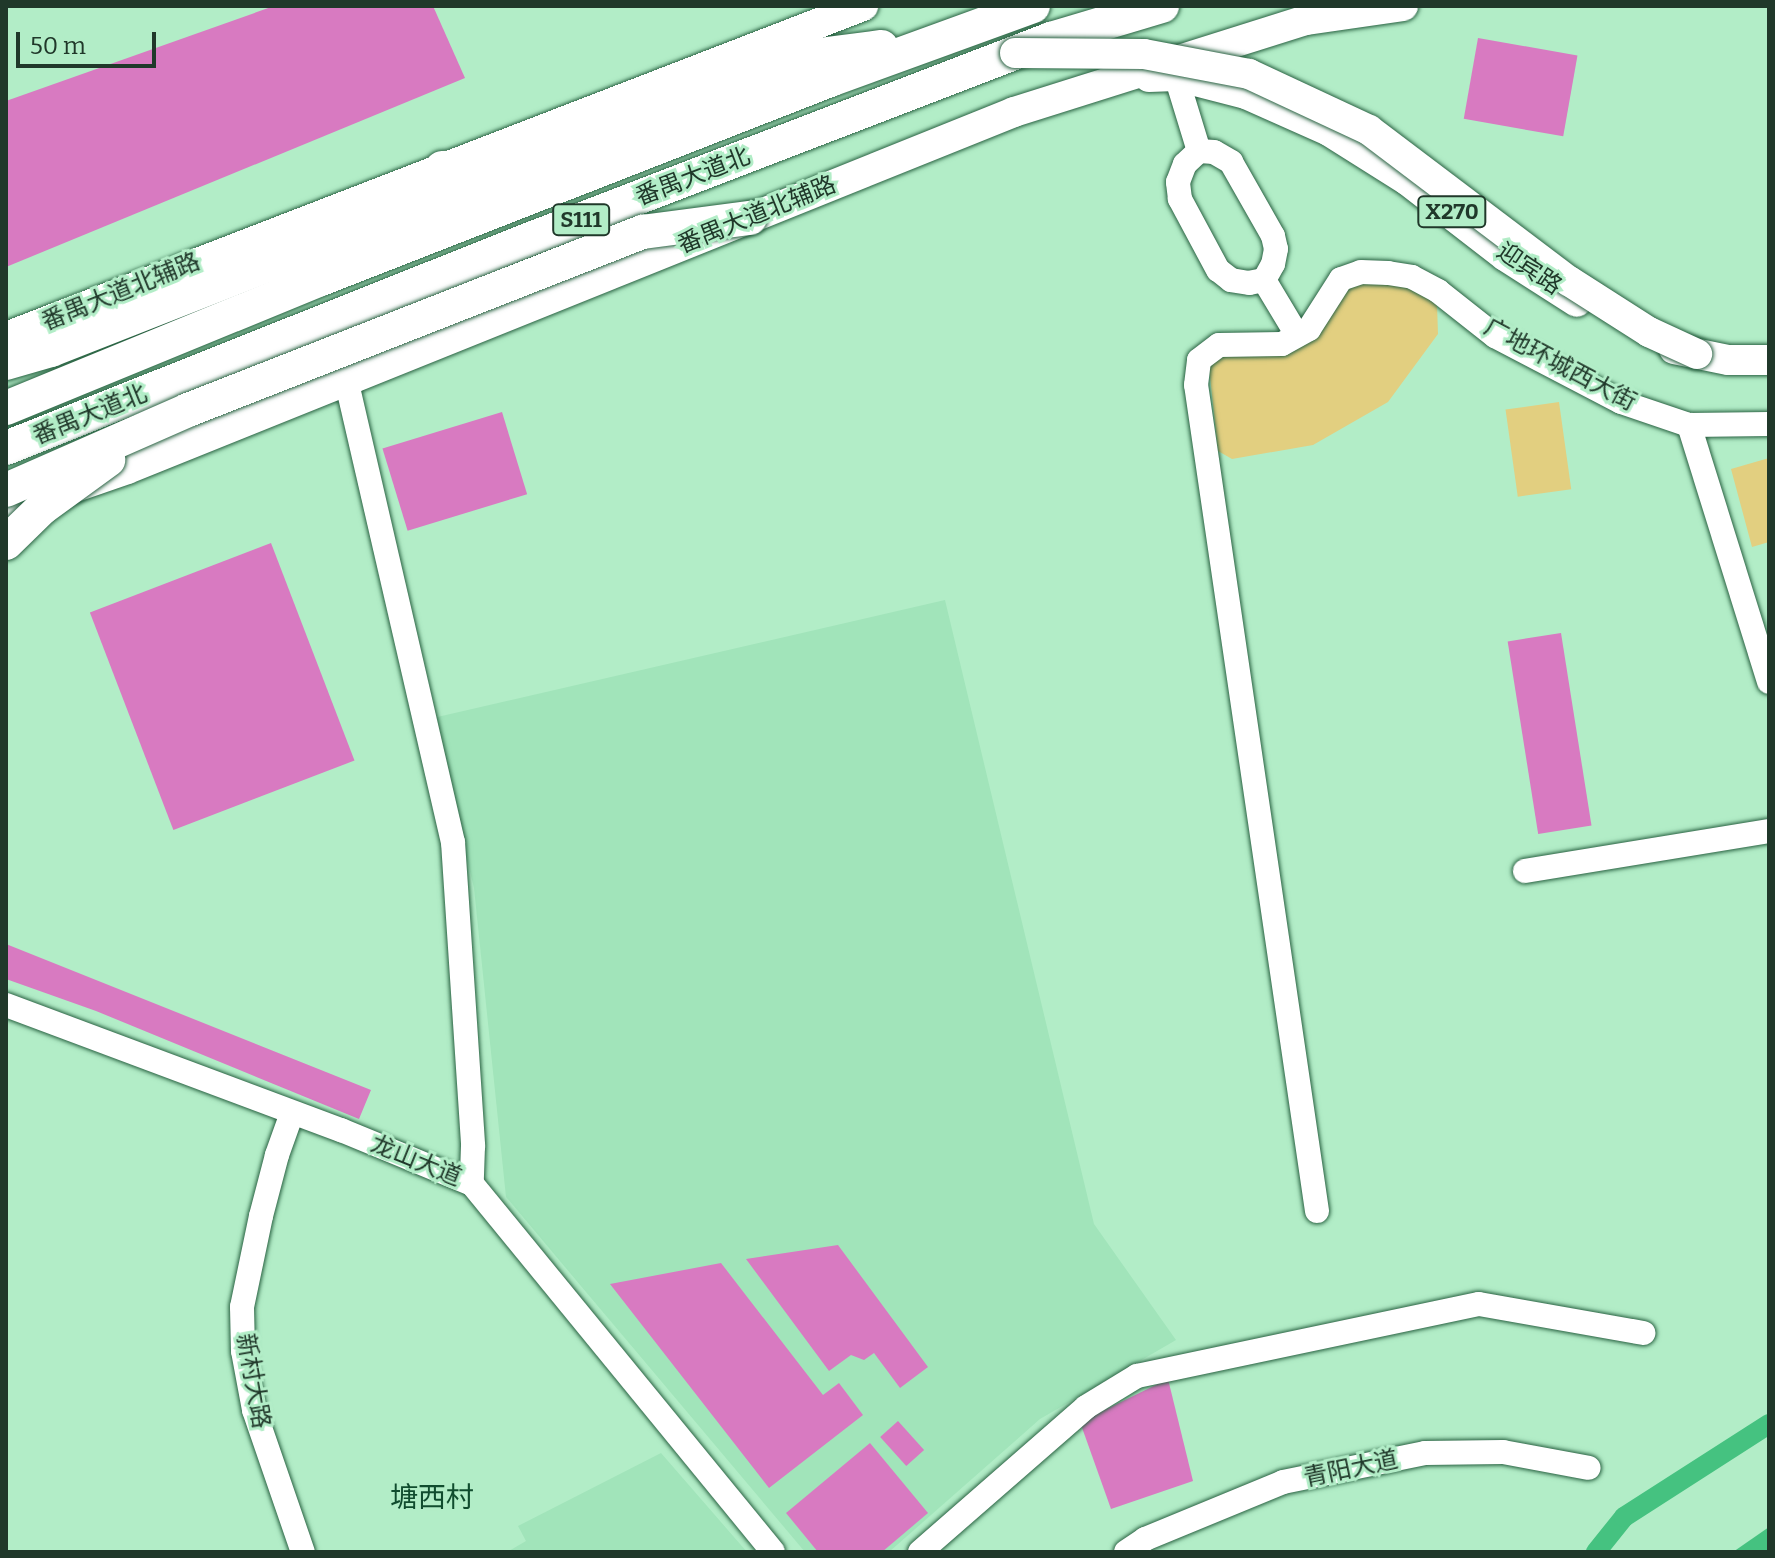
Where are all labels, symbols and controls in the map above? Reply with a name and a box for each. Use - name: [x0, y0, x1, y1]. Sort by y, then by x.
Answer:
- scale bar: [20, 16, 160, 66]
- text: 50 m: [30, 32, 86, 60]
- street label: 番禺大道北: [632, 142, 754, 212]
- street label: 番禺大道北辅路: [674, 170, 840, 260]
- road number: X270: [1416, 194, 1488, 230]
- road number: S111: [551, 202, 611, 238]
- street label: 迎宾路: [1491, 237, 1567, 301]
- street label: 番禺大道北辅路: [38, 247, 204, 337]
- street label: 广地环城西大街: [1479, 313, 1641, 417]
- street label: 番禺大道北: [29, 379, 151, 451]
- street label: 龙山大道: [366, 1130, 466, 1192]
- street label: 新村大路: [230, 1331, 276, 1431]
- street label: 青阳大道: [1301, 1445, 1401, 1493]
- district label: 塘西村: [390, 1481, 474, 1515]

